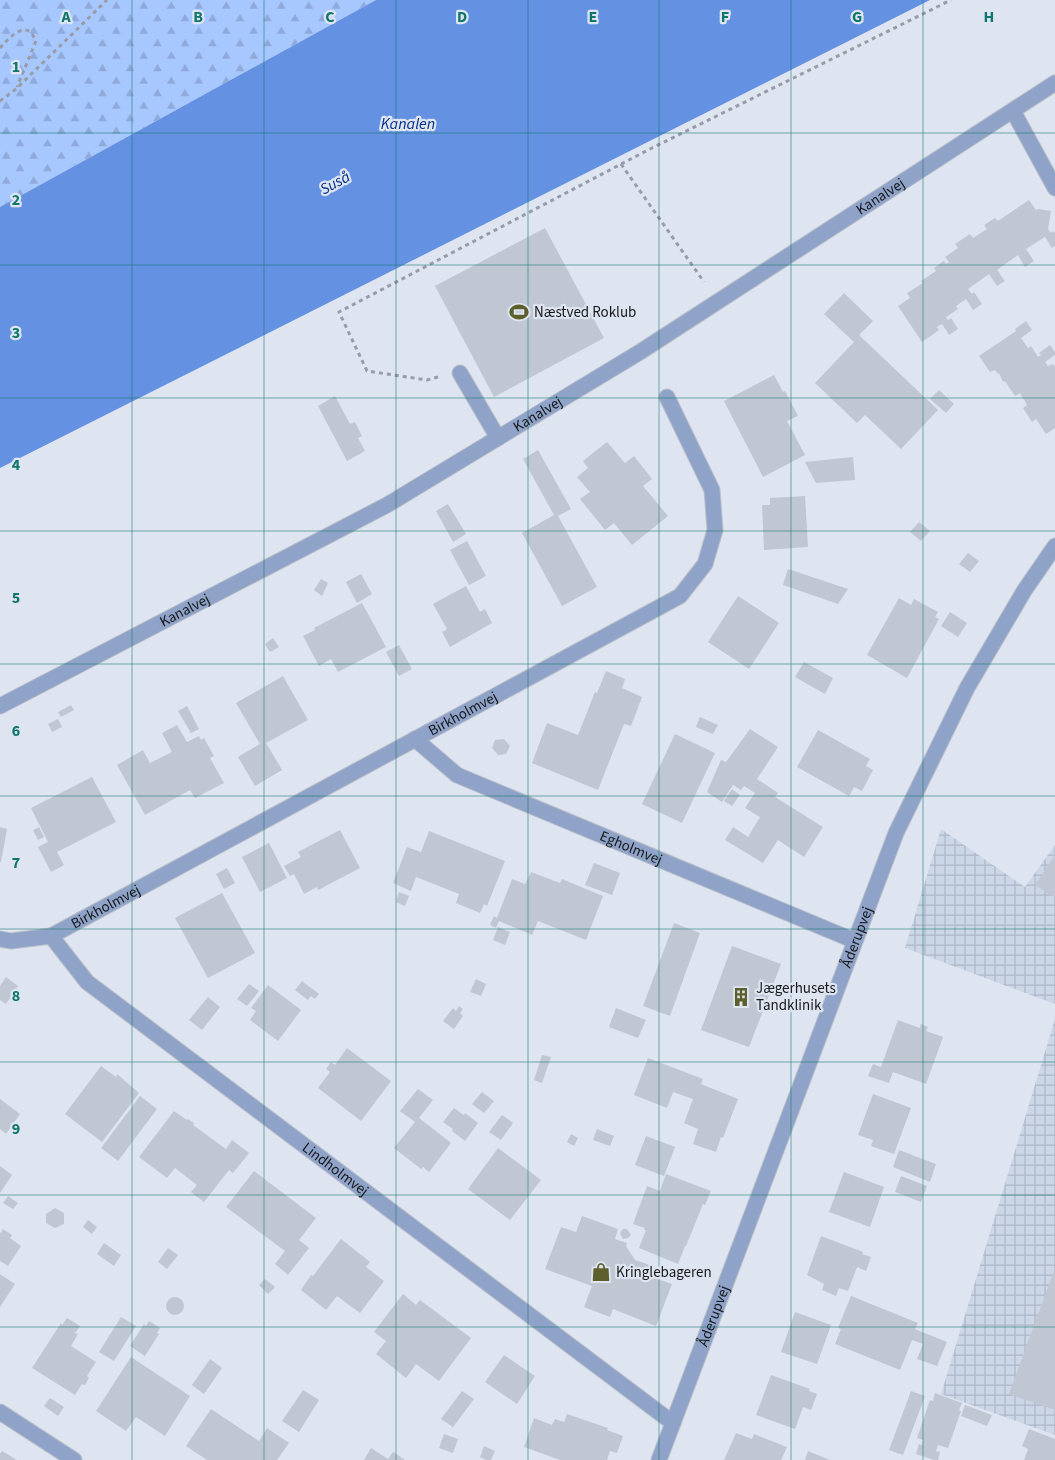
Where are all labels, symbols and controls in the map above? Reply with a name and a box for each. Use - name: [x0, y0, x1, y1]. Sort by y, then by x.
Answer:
- text: A: [60, 6, 71, 28]
- text: B: [193, 6, 203, 28]
- text: C: [325, 6, 335, 28]
- text: D: [457, 6, 467, 28]
- text: E: [589, 6, 597, 28]
- text: F: [721, 6, 729, 28]
- text: G: [852, 6, 862, 28]
- text: H: [984, 6, 994, 28]
- text: 1: [12, 56, 20, 78]
- water label: Kanalen: [381, 113, 435, 135]
- water label: Suså: [316, 166, 354, 200]
- street label: Kanalvej: [852, 173, 909, 220]
- text: 2: [12, 189, 20, 211]
- sports icon: Næstved Roklub: [508, 301, 530, 323]
- place label: Næstved Roklub: [534, 302, 636, 323]
- text: 3: [12, 322, 20, 344]
- street label: Kanalvej: [509, 391, 566, 437]
- text: 4: [12, 454, 21, 476]
- text: 5: [12, 587, 20, 609]
- street label: Kanalvej: [156, 588, 213, 632]
- street label: Birkholmvej: [424, 686, 501, 741]
- text: 6: [12, 720, 20, 742]
- street label: Egholmvej: [597, 825, 666, 870]
- text: 7: [12, 852, 20, 874]
- street label: Birkholmvej: [67, 879, 144, 934]
- street label: Åderupvej: [836, 904, 878, 971]
- place label: Jægerhusets Tandklinik: [756, 978, 836, 1016]
- text: 8: [12, 985, 20, 1007]
- building icon: Jægerhusets Tandklinik: [730, 986, 752, 1008]
- text: 9: [12, 1118, 20, 1140]
- street label: Lindholmvej: [298, 1137, 373, 1201]
- shop icon: Kringlebageren: [590, 1261, 612, 1283]
- place label: Kringlebageren: [616, 1262, 712, 1283]
- street label: Åderupvej: [692, 1282, 735, 1349]

